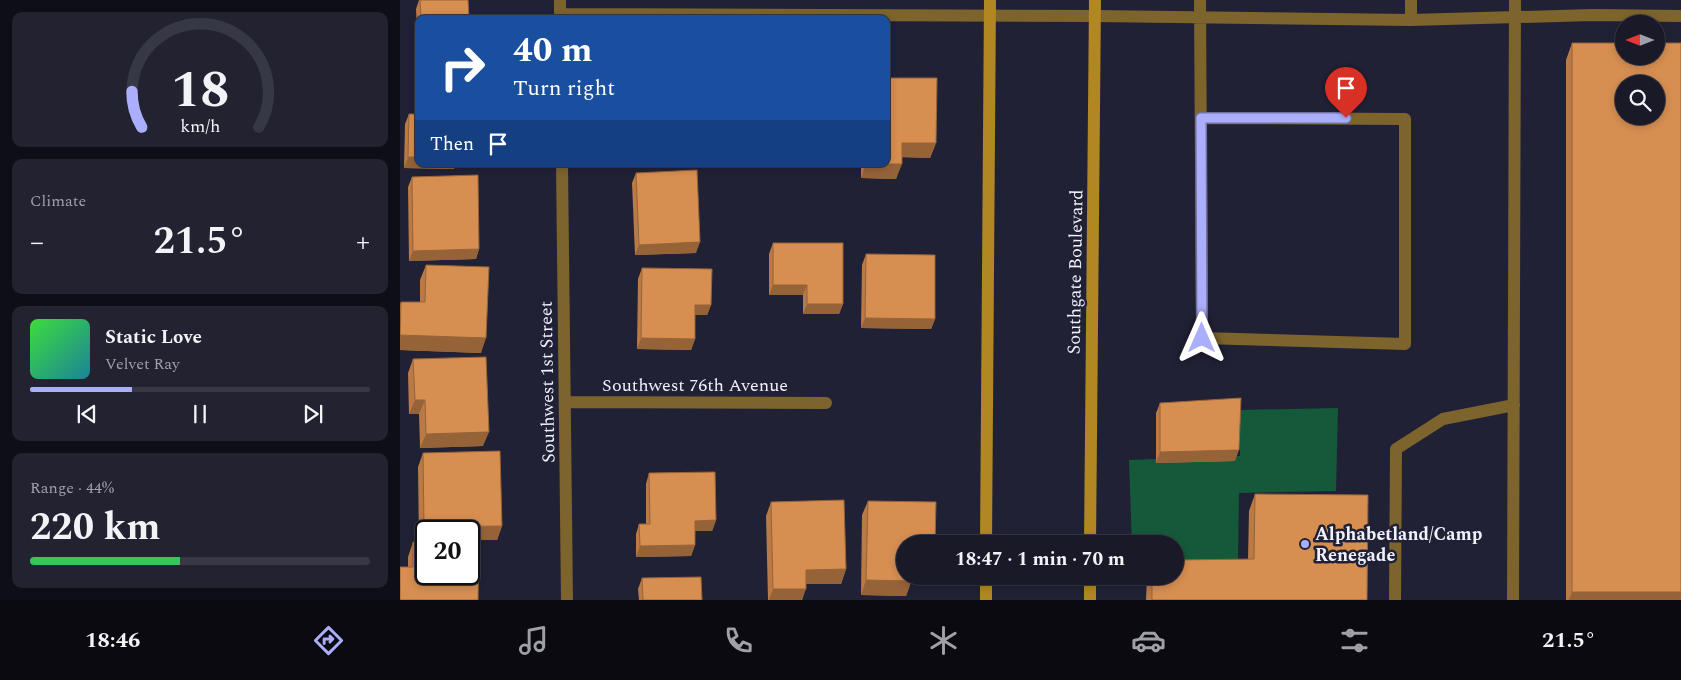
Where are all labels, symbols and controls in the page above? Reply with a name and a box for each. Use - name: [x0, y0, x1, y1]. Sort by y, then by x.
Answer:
- north arrow: [1615, 15, 1665, 65]
- map controls: [1615, 15, 1665, 125]
- text: 40 m: [513, 24, 593, 77]
- icon: right: [430, 35, 495, 100]
- text: 18: [171, 51, 229, 130]
- pin: [1325, 67, 1367, 118]
- text: Turn right: [513, 72, 615, 105]
- icon: arrive: [1332, 74, 1360, 102]
- button: search: [1615, 75, 1665, 125]
- text: km/h: [180, 113, 220, 140]
- text: Then: [430, 130, 474, 159]
- icon: arrive: [484, 130, 512, 158]
- text: Climate: [30, 189, 86, 213]
- street label: Southgate Boulevard: [1061, 189, 1090, 355]
- text: 21.5°: [153, 213, 247, 271]
- text: −: [30, 221, 44, 264]
- text: +: [356, 221, 370, 264]
- street label: Southwest 1st Street: [533, 301, 562, 463]
- position arrow: [1175, 311, 1227, 363]
- text: Static Love: [105, 323, 202, 352]
- text: Velvet Ray: [105, 352, 180, 376]
- street label: Southwest 76th Avenue: [602, 372, 788, 399]
- icon: previous: [73, 400, 101, 428]
- icon: pause: [186, 400, 214, 428]
- icon: next: [299, 400, 327, 428]
- text: Range · 44%: [30, 476, 114, 500]
- text: 220 km: [30, 499, 161, 557]
- speed limit sign: 20: [415, 520, 480, 585]
- place label: Alphabetland/Camp Renegade: [1315, 521, 1482, 569]
- marker: Alphabetland/Camp Renegade: [1299, 538, 1311, 550]
- text: 18:47 · 1 min · 70 m: [955, 545, 1125, 574]
- icon: directions: [311, 623, 346, 658]
- icon: music: [516, 623, 551, 658]
- icon: phone: [721, 623, 756, 658]
- icon: climate: [926, 623, 961, 658]
- icon: car: [1131, 623, 1166, 658]
- icon: filters: [1337, 623, 1372, 658]
- text: 18:46: [85, 624, 140, 657]
- text: 21.5°: [1542, 624, 1596, 657]

